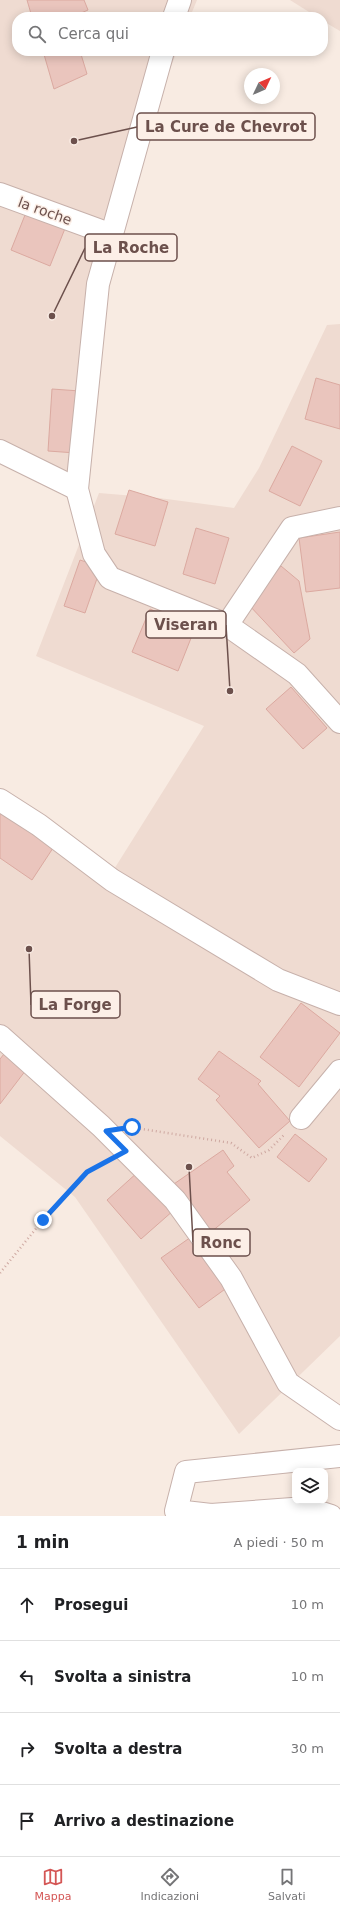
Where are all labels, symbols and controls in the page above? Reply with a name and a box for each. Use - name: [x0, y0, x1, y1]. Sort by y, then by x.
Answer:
- search box: [12, 12, 328, 56]
- icon: search: [26, 23, 48, 45]
- text: Cerca qui: [58, 25, 129, 43]
- north arrow: [244, 68, 280, 104]
- callout: La Cure de Chevrot: [137, 113, 315, 140]
- text: La Cure de Chevrot: [145, 118, 307, 136]
- street label: la roche: [16, 194, 74, 228]
- callout: La Roche: [85, 234, 177, 261]
- text: La Roche: [93, 239, 169, 257]
- callout: Viseran: [146, 611, 226, 638]
- text: Viseran: [154, 616, 218, 634]
- callout: La Forge: [31, 991, 120, 1018]
- text: La Forge: [38, 996, 112, 1014]
- route start: [123, 1118, 141, 1136]
- route end: [34, 1211, 52, 1229]
- callout: Ronc: [193, 1229, 250, 1256]
- text: Ronc: [200, 1234, 242, 1252]
- map controls: [292, 1468, 328, 1504]
- button: layers: [292, 1468, 328, 1504]
- text: 1 min: [16, 1532, 69, 1552]
- text: A piedi · 50 m: [234, 1535, 324, 1550]
- icon: ahead: [16, 1594, 38, 1616]
- text: Prosegui: [54, 1596, 128, 1614]
- text: 10 m: [291, 1597, 324, 1612]
- icon: left: [16, 1666, 38, 1688]
- text: Svolta a sinistra: [54, 1668, 191, 1686]
- text: 10 m: [291, 1669, 324, 1684]
- icon: right: [16, 1738, 38, 1760]
- text: Svolta a destra: [54, 1740, 182, 1758]
- text: 30 m: [291, 1741, 324, 1756]
- icon: arrive: [16, 1810, 38, 1832]
- text: Arrivo a destinazione: [54, 1812, 234, 1830]
- tab: Mappa: [35, 1866, 71, 1903]
- tab: Indicazioni: [140, 1866, 199, 1903]
- tab: Salvati: [268, 1866, 305, 1903]

